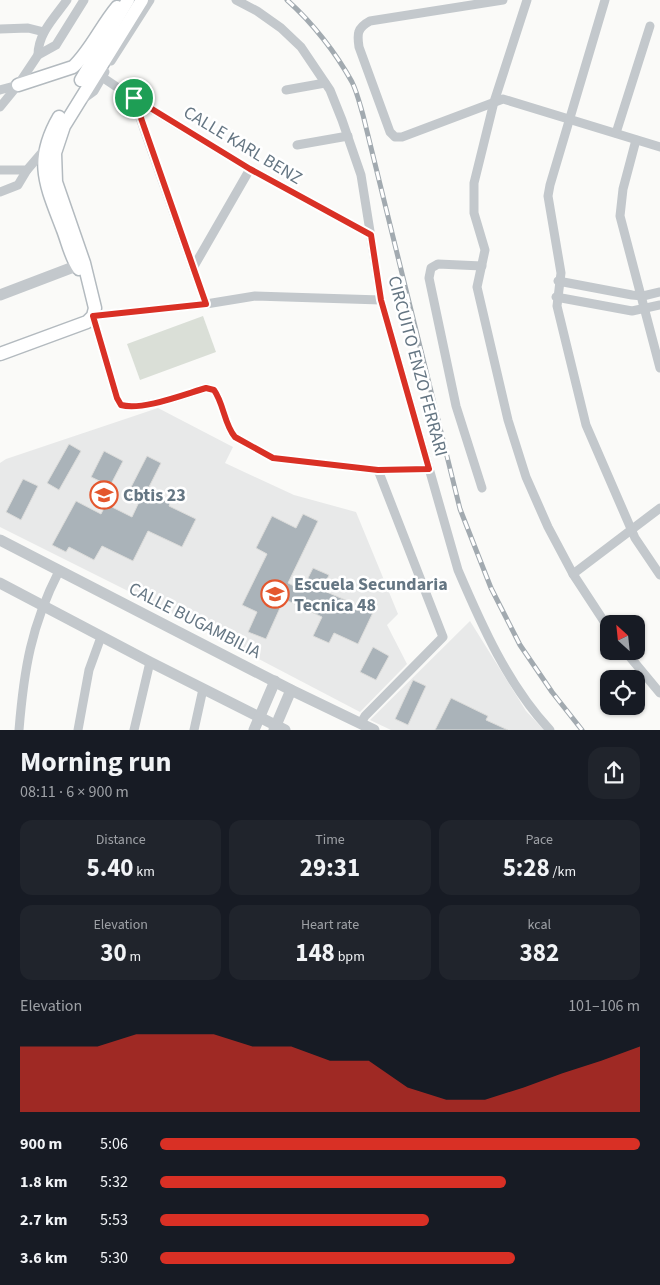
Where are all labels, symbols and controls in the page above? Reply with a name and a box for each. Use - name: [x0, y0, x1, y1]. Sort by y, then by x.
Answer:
- pin: [113, 77, 155, 119]
- icon: arrive: [120, 84, 148, 112]
- street label: CALLE KARL BENZ: [179, 100, 307, 191]
- street label: CIRCUITO ENZO FERRARI: [381, 273, 454, 459]
- school or university icon: Cbtis 23: [89, 480, 119, 510]
- place label: Cbtis 23: [123, 483, 186, 508]
- place label: Escuela Secundaria Tecnica 48: [294, 572, 448, 618]
- street label: CALLE BUGAMBILIA: [124, 576, 265, 665]
- school or university icon: Escuela Secundaria Tecnica 48: [260, 579, 290, 609]
- north arrow: [600, 615, 645, 660]
- map controls: [600, 615, 645, 715]
- button: locate: [600, 670, 645, 715]
- text: Morning run: [20, 742, 171, 782]
- button: share: [588, 747, 640, 799]
- text: 08:11 · 6 × 900 m: [20, 781, 129, 803]
- text: Distance: [96, 830, 146, 850]
- text: Time: [315, 830, 345, 850]
- text: Pace: [526, 830, 553, 850]
- text: 5.40: [86, 850, 134, 886]
- text: 29:31: [300, 850, 360, 886]
- text: 5:28: [503, 850, 550, 886]
- text: km: [134, 862, 155, 882]
- text: /km: [550, 862, 576, 882]
- text: Elevation: [93, 915, 148, 935]
- text: Heart rate: [301, 915, 359, 935]
- text: kcal: [528, 915, 551, 935]
- text: 30: [100, 935, 127, 971]
- text: 148: [295, 935, 335, 971]
- text: 382: [520, 935, 559, 971]
- text: m: [127, 947, 141, 967]
- text: bpm: [335, 947, 365, 967]
- text: Elevation: [20, 995, 82, 1017]
- text: 101–106 m: [568, 995, 640, 1017]
- text: 900 m: [20, 1133, 62, 1155]
- text: 5:06: [100, 1133, 128, 1155]
- text: 1.8 km: [20, 1171, 67, 1193]
- text: 5:32: [100, 1171, 128, 1193]
- text: 2.7 km: [20, 1209, 67, 1231]
- text: 5:53: [100, 1209, 128, 1231]
- text: 3.6 km: [20, 1247, 67, 1269]
- text: 5:30: [100, 1247, 128, 1269]

